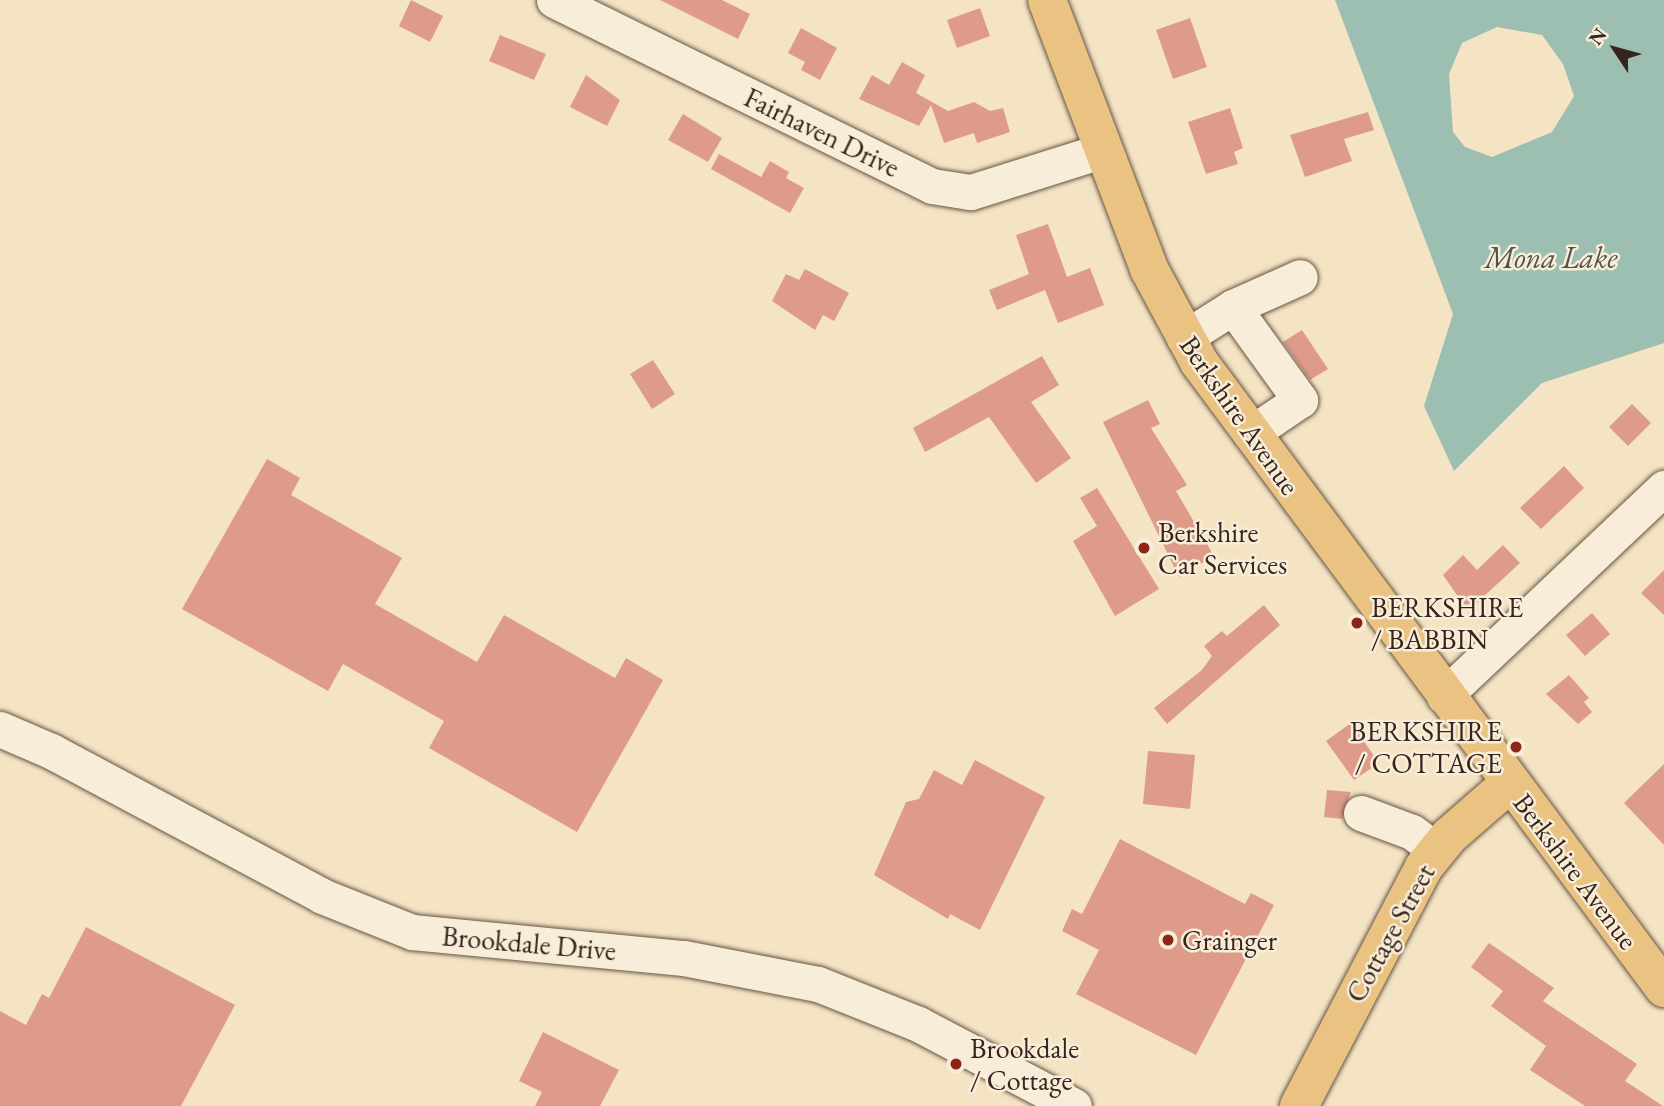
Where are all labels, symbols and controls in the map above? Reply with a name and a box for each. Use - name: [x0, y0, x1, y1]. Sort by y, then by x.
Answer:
- north arrow: [1580, 14, 1650, 84]
- text: N: [1583, 23, 1612, 50]
- street label: Fairhaven Drive: [739, 80, 905, 184]
- water label: Mona Lake: [1484, 240, 1618, 276]
- street label: Berkshire Avenue: [1173, 329, 1307, 501]
- place label: Berkshire Car Services: [1158, 515, 1287, 581]
- marker: Berkshire Car Services: [1136, 540, 1152, 556]
- place label: BERKSHIRE / BABBIN: [1371, 590, 1523, 656]
- marker: BERKSHIRE / BABBIN: [1349, 615, 1365, 631]
- place label: BERKSHIRE / COTTAGE: [1350, 714, 1502, 780]
- marker: BERKSHIRE / COTTAGE: [1508, 739, 1524, 755]
- street label: Berkshire Avenue: [1506, 786, 1646, 956]
- street label: Cottage Street: [1338, 858, 1442, 1008]
- street label: Brookdale Drive: [441, 919, 617, 967]
- place label: Grainger: [1182, 923, 1277, 957]
- marker: Grainger: [1160, 932, 1176, 948]
- place label: Brookdale / Cottage: [970, 1031, 1079, 1097]
- marker: Brookdale / Cottage: [948, 1056, 964, 1072]

